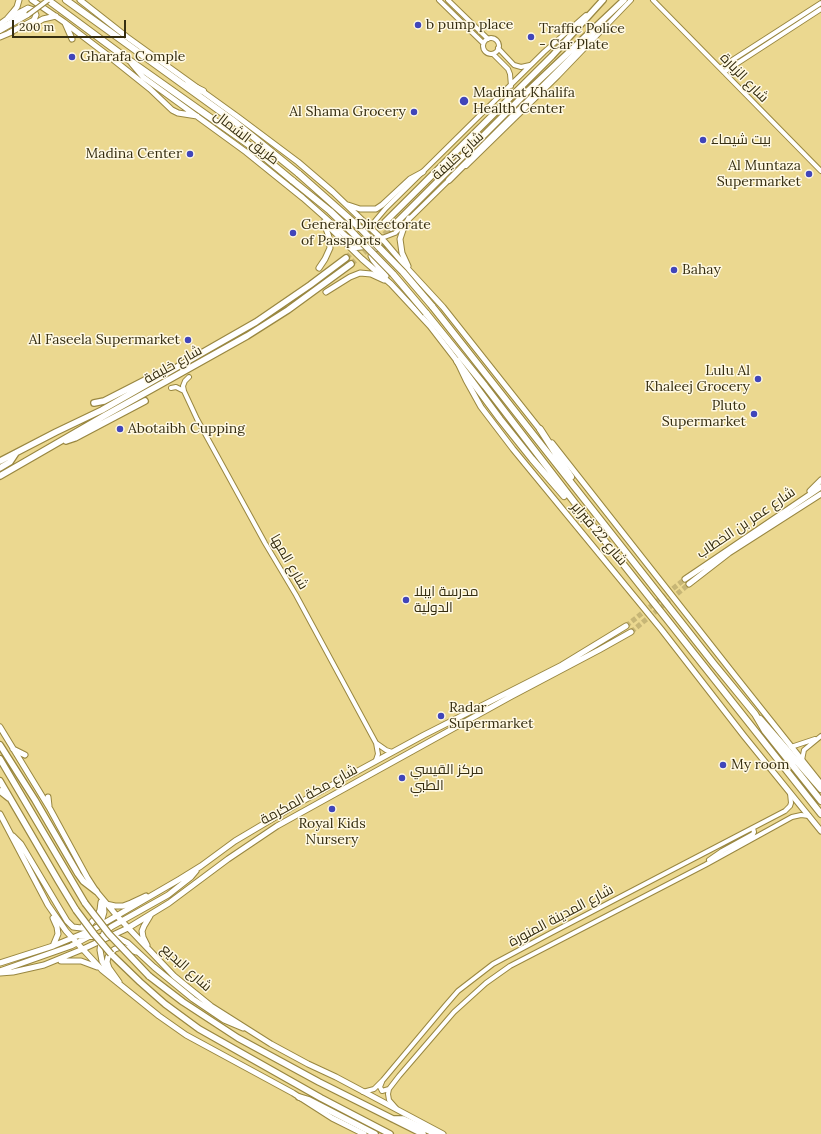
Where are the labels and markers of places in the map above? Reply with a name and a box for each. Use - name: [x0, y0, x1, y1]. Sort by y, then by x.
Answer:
- place label: b pump place: [426, 17, 513, 33]
- marker: b pump place: [413, 20, 423, 30]
- place label: Traffic Police - Car Plate: [539, 21, 625, 54]
- marker: Traffic Police - Car Plate: [526, 32, 536, 42]
- place label: Gharafa Comple: [80, 49, 185, 65]
- marker: Gharafa Comple: [67, 52, 77, 62]
- place label: Madinat Khalifa Health Center: [473, 85, 575, 118]
- marker: Madinat Khalifa Health Center: [458, 95, 470, 107]
- place label: Al Shama Grocery: [289, 104, 406, 120]
- marker: Al Shama Grocery: [409, 107, 419, 117]
- place label: بيت شيماء: [711, 132, 771, 148]
- marker: بيت شيماء: [698, 135, 708, 145]
- place label: Madina Center: [85, 146, 182, 162]
- marker: Madina Center: [185, 149, 195, 159]
- place label: Al Muntaza Supermarket: [717, 158, 801, 190]
- marker: Al Muntaza Supermarket: [804, 169, 814, 179]
- place label: General Directorate of Passports: [301, 217, 431, 250]
- marker: General Directorate of Passports: [288, 228, 298, 238]
- place label: Bahay: [682, 262, 721, 278]
- marker: Bahay: [669, 265, 679, 275]
- place label: Al Faseela Supermarket: [29, 332, 180, 348]
- marker: Al Faseela Supermarket: [183, 335, 193, 345]
- place label: Lulu Al Khaleej Grocery: [645, 363, 750, 396]
- marker: Lulu Al Khaleej Grocery: [753, 374, 763, 384]
- place label: Pluto Supermarket: [662, 398, 746, 430]
- marker: Pluto Supermarket: [749, 409, 759, 419]
- place label: Abotaibh Cupping: [128, 421, 245, 437]
- marker: Abotaibh Cupping: [115, 424, 125, 434]
- place label: مدرسة ايبلا الدولية: [414, 584, 479, 616]
- marker: مدرسة ايبلا الدولية: [401, 595, 411, 605]
- place label: Radar Supermarket: [449, 700, 533, 732]
- marker: Radar Supermarket: [436, 711, 446, 721]
- place label: My room: [731, 757, 790, 773]
- marker: My room: [718, 760, 728, 770]
- place label: مركز القيسي الطبي: [410, 762, 484, 794]
- marker: مركز القيسي الطبي: [397, 773, 407, 783]
- marker: Royal Kids Nursery: [327, 804, 337, 814]
- place label: Royal Kids Nursery: [298, 816, 366, 848]

